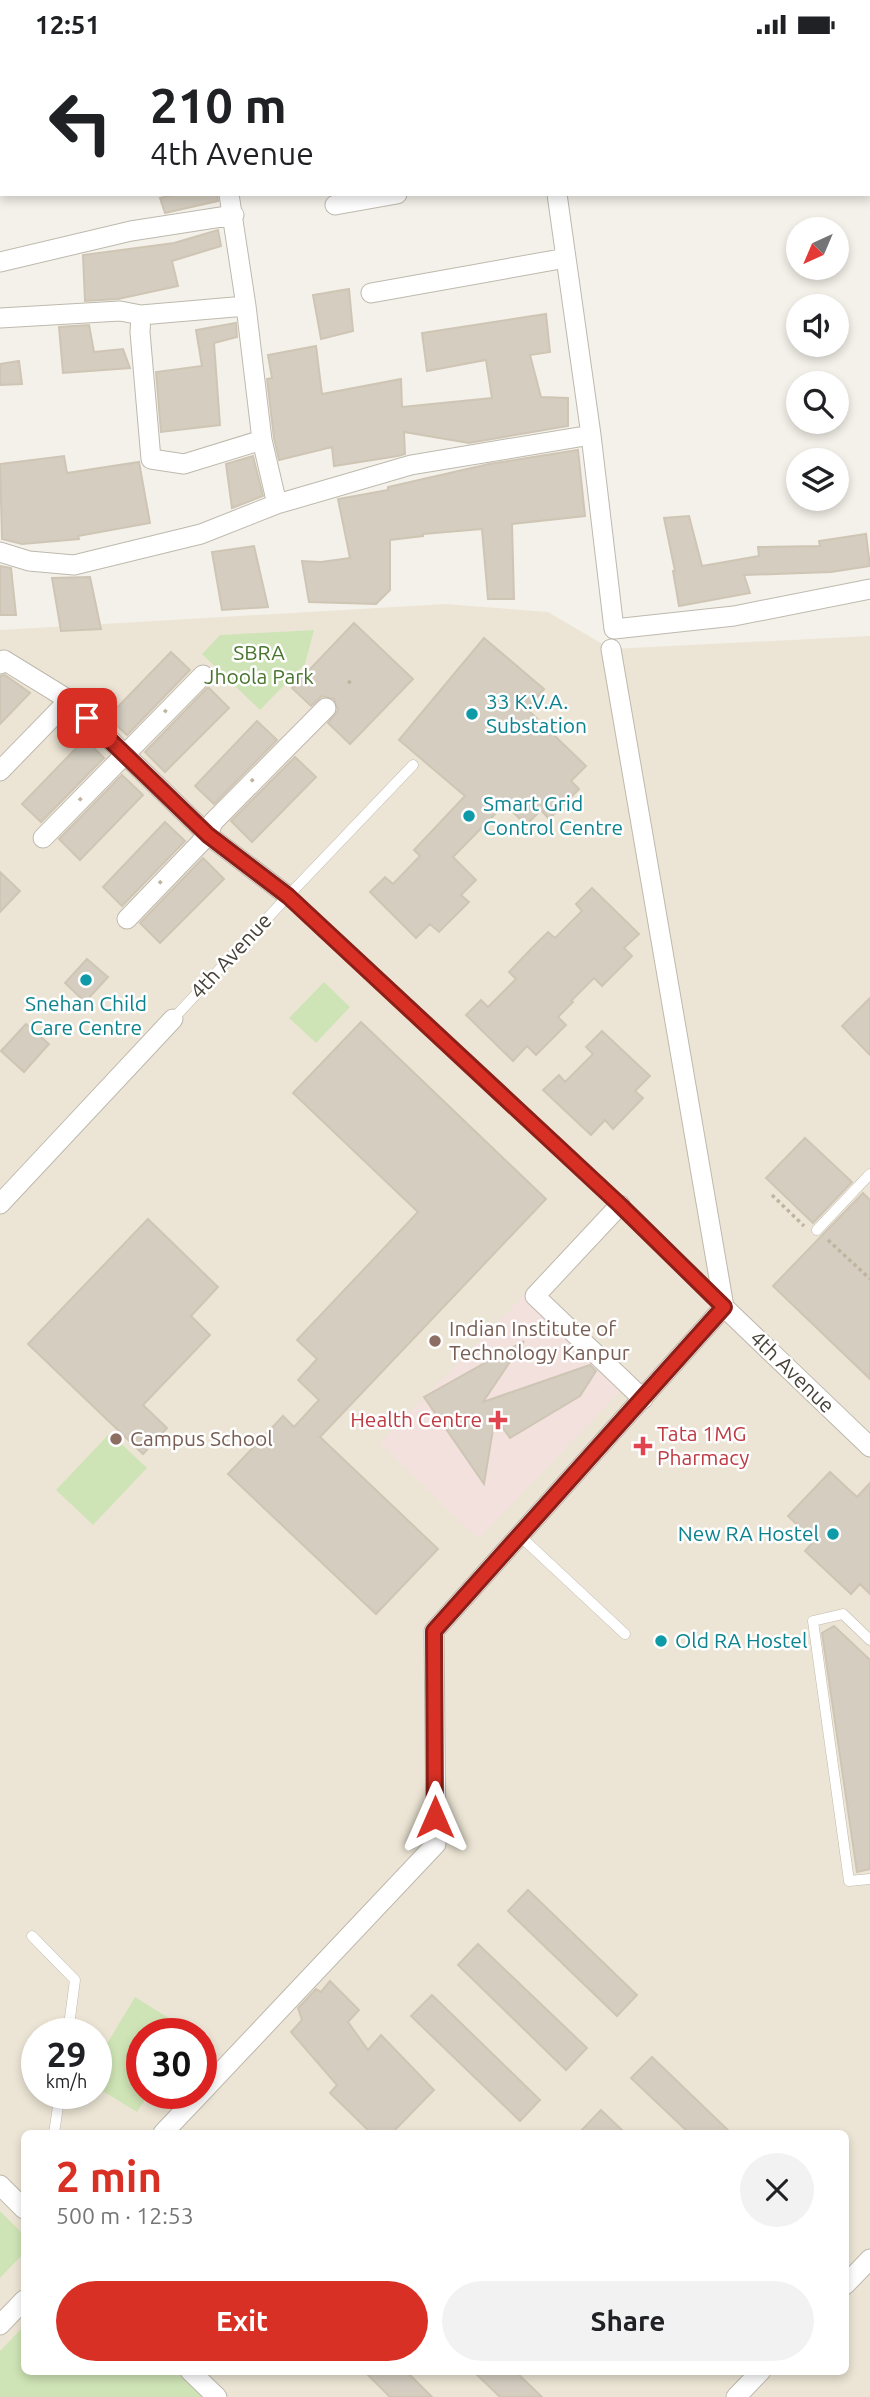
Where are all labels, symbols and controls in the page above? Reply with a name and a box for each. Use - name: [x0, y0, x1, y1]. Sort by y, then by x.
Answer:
- text: 12:51: [35, 10, 100, 39]
- icon: left: [35, 77, 126, 168]
- text: 210 m: [150, 77, 287, 132]
- text: 4th Avenue: [150, 135, 314, 171]
- north arrow: [786, 217, 849, 280]
- map controls: [786, 217, 849, 511]
- button: sound: [786, 294, 849, 357]
- button: search: [786, 371, 849, 434]
- button: layers: [786, 448, 849, 511]
- park label: SBRA Jhoola Park: [204, 640, 314, 688]
- pin: [57, 688, 117, 748]
- place label: 33 K.V.A. Substation: [486, 689, 587, 737]
- icon: arrive: [68, 699, 106, 737]
- marker: 33 K.V.A. Substation: [464, 706, 480, 722]
- place label: Smart Grid Control Centre: [483, 791, 623, 839]
- marker: Smart Grid Control Centre: [461, 808, 477, 824]
- street label: 4th Avenue: [185, 908, 276, 1003]
- marker: Snehan Child Care Centre: [78, 972, 94, 988]
- place label: Snehan Child Care Centre: [25, 991, 147, 1039]
- place label: Indian Institute of Technology Kanpur: [449, 1316, 630, 1364]
- street label: 4th Avenue: [746, 1325, 840, 1417]
- marker: Indian Institute of Technology Kanpur: [427, 1333, 443, 1349]
- place label: Health Centre: [350, 1407, 482, 1431]
- marker: Health Centre: [488, 1410, 508, 1430]
- place label: Tata 1MG Pharmacy: [657, 1421, 749, 1469]
- place label: Campus School: [130, 1426, 273, 1450]
- marker: Campus School: [108, 1431, 124, 1447]
- marker: Tata 1MG Pharmacy: [635, 1438, 651, 1454]
- place label: New RA Hostel: [678, 1521, 819, 1545]
- marker: New RA Hostel: [825, 1526, 841, 1542]
- place label: Old RA Hostel: [675, 1628, 807, 1652]
- marker: Old RA Hostel: [653, 1633, 669, 1649]
- position arrow: [398, 1780, 472, 1854]
- speed limit sign: 30: [126, 2018, 217, 2109]
- text: 29: [47, 2034, 86, 2074]
- text: km/h: [46, 2071, 87, 2091]
- text: 2 min: [56, 2153, 162, 2200]
- button: close: [740, 2153, 814, 2227]
- text: 500 m · 12:53: [56, 2203, 194, 2228]
- button: Exit: [56, 2281, 428, 2361]
- button: Share: [442, 2281, 814, 2361]

